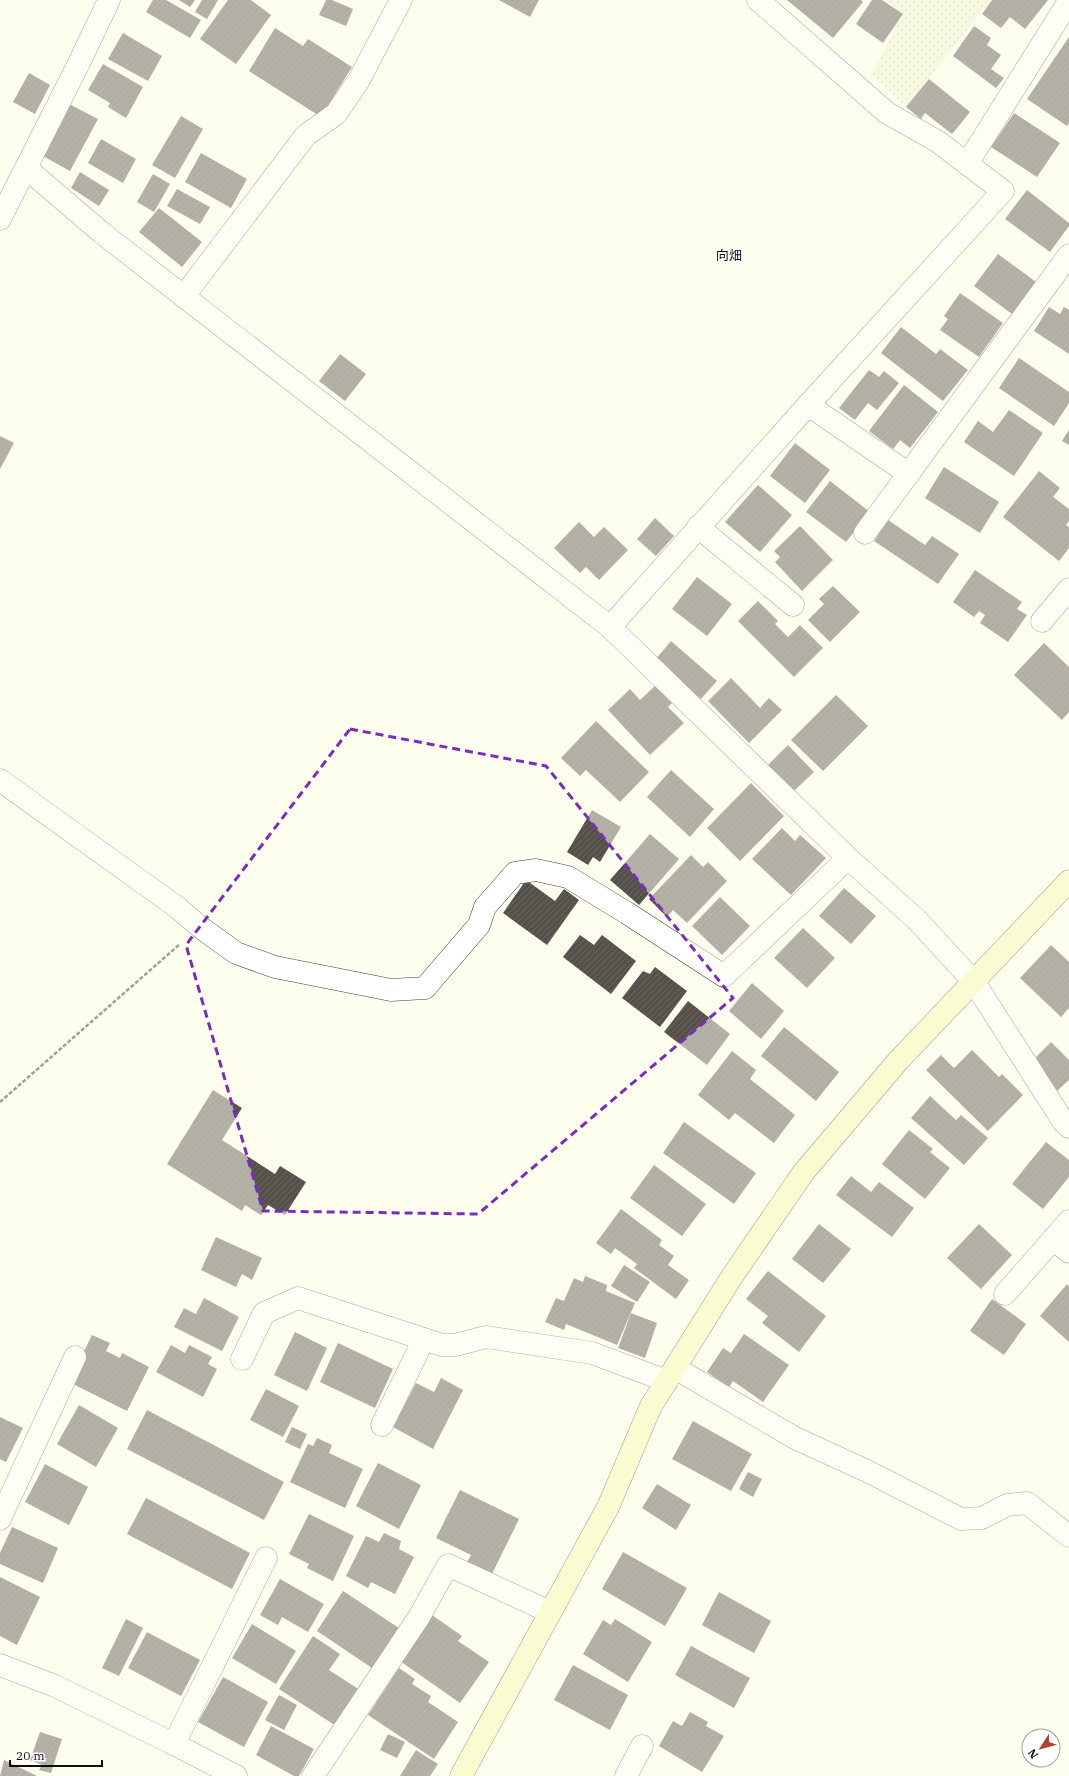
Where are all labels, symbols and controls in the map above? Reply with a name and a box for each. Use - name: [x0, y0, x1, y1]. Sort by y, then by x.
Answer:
- district label: 向畑: [716, 247, 742, 264]
- north arrow: [1021, 1728, 1061, 1768]
- scale bar: [10, 1742, 102, 1768]
- text: N: [1025, 1746, 1041, 1762]
- text: 20 m: [16, 1748, 45, 1763]

